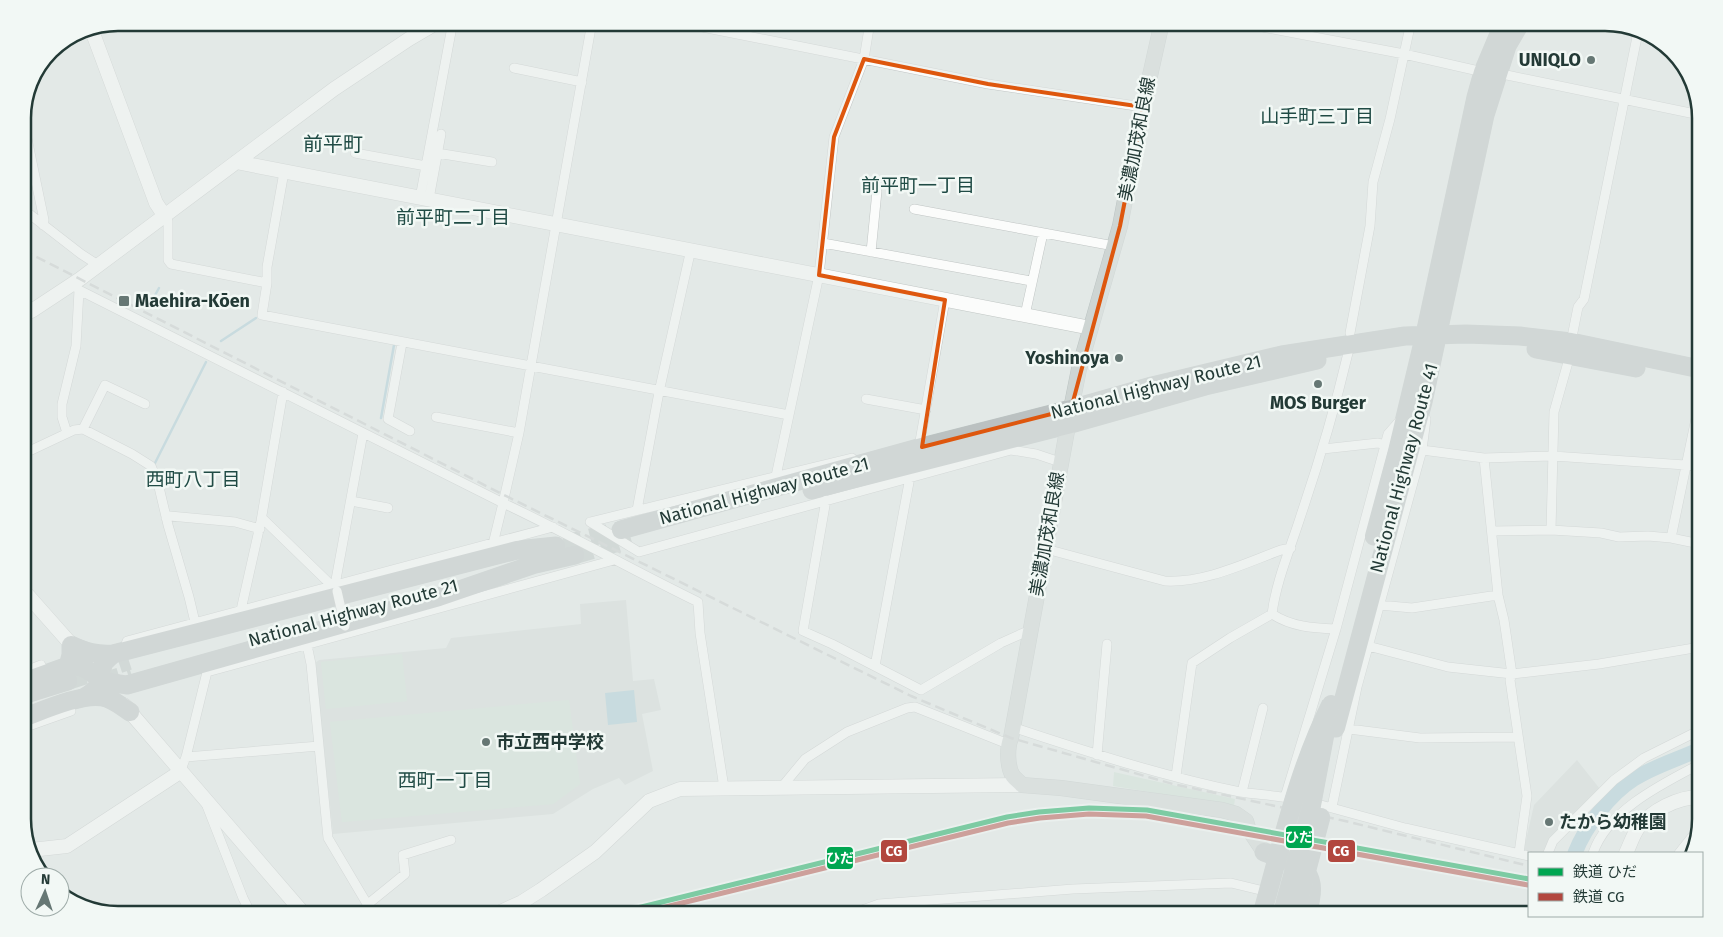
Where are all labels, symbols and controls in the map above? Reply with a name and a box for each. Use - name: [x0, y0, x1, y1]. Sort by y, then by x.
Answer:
- place label: UNIQLO: [1519, 49, 1581, 71]
- marker: UNIQLO: [1585, 54, 1597, 66]
- street label: 美濃加茂和良線: [1114, 75, 1160, 203]
- district label: 山手町三丁目: [1260, 105, 1374, 128]
- district label: 前平町: [303, 132, 363, 156]
- district label: 前平町一丁目: [861, 174, 975, 197]
- district label: 前平町二丁目: [396, 206, 510, 229]
- place label: Maehira-Kōen: [135, 290, 250, 312]
- marker: Maehira-Kōen: [117, 294, 131, 308]
- place label: Yoshinoya: [1024, 347, 1109, 369]
- street label: National Highway Route 21: [1048, 350, 1264, 424]
- marker: Yoshinoya: [1113, 352, 1125, 364]
- street label: National Highway Route 41: [1365, 361, 1443, 575]
- marker: MOS Burger: [1312, 378, 1324, 390]
- place label: MOS Burger: [1270, 392, 1367, 414]
- street label: National Highway Route 21: [657, 452, 871, 530]
- district label: 西町八丁目: [145, 468, 241, 491]
- street label: 美濃加茂和良線: [1025, 470, 1069, 598]
- street label: National Highway Route 21: [246, 574, 460, 652]
- place label: 市立西中学校: [496, 731, 604, 753]
- marker: 市立西中学校: [480, 736, 492, 748]
- district label: 西町一丁目: [397, 769, 493, 792]
- place label: たから幼稚園: [1559, 811, 1667, 833]
- marker: たから幼稚園: [1543, 816, 1555, 828]
- line badge: ひだ: [1285, 825, 1313, 849]
- text: ひだ: [1285, 829, 1313, 846]
- line badge: CG: [880, 839, 908, 863]
- line badge: CG: [1327, 839, 1356, 863]
- text: CG: [886, 843, 902, 860]
- text: CG: [1333, 843, 1349, 860]
- line badge: ひだ: [826, 846, 854, 870]
- text: ひだ: [826, 850, 854, 867]
- legend: [1528, 852, 1703, 917]
- text: 鉄道 ひだ: [1573, 863, 1637, 881]
- north arrow: [20, 867, 70, 917]
- text: N: [41, 871, 51, 888]
- text: 鉄道 CG: [1573, 888, 1625, 906]

